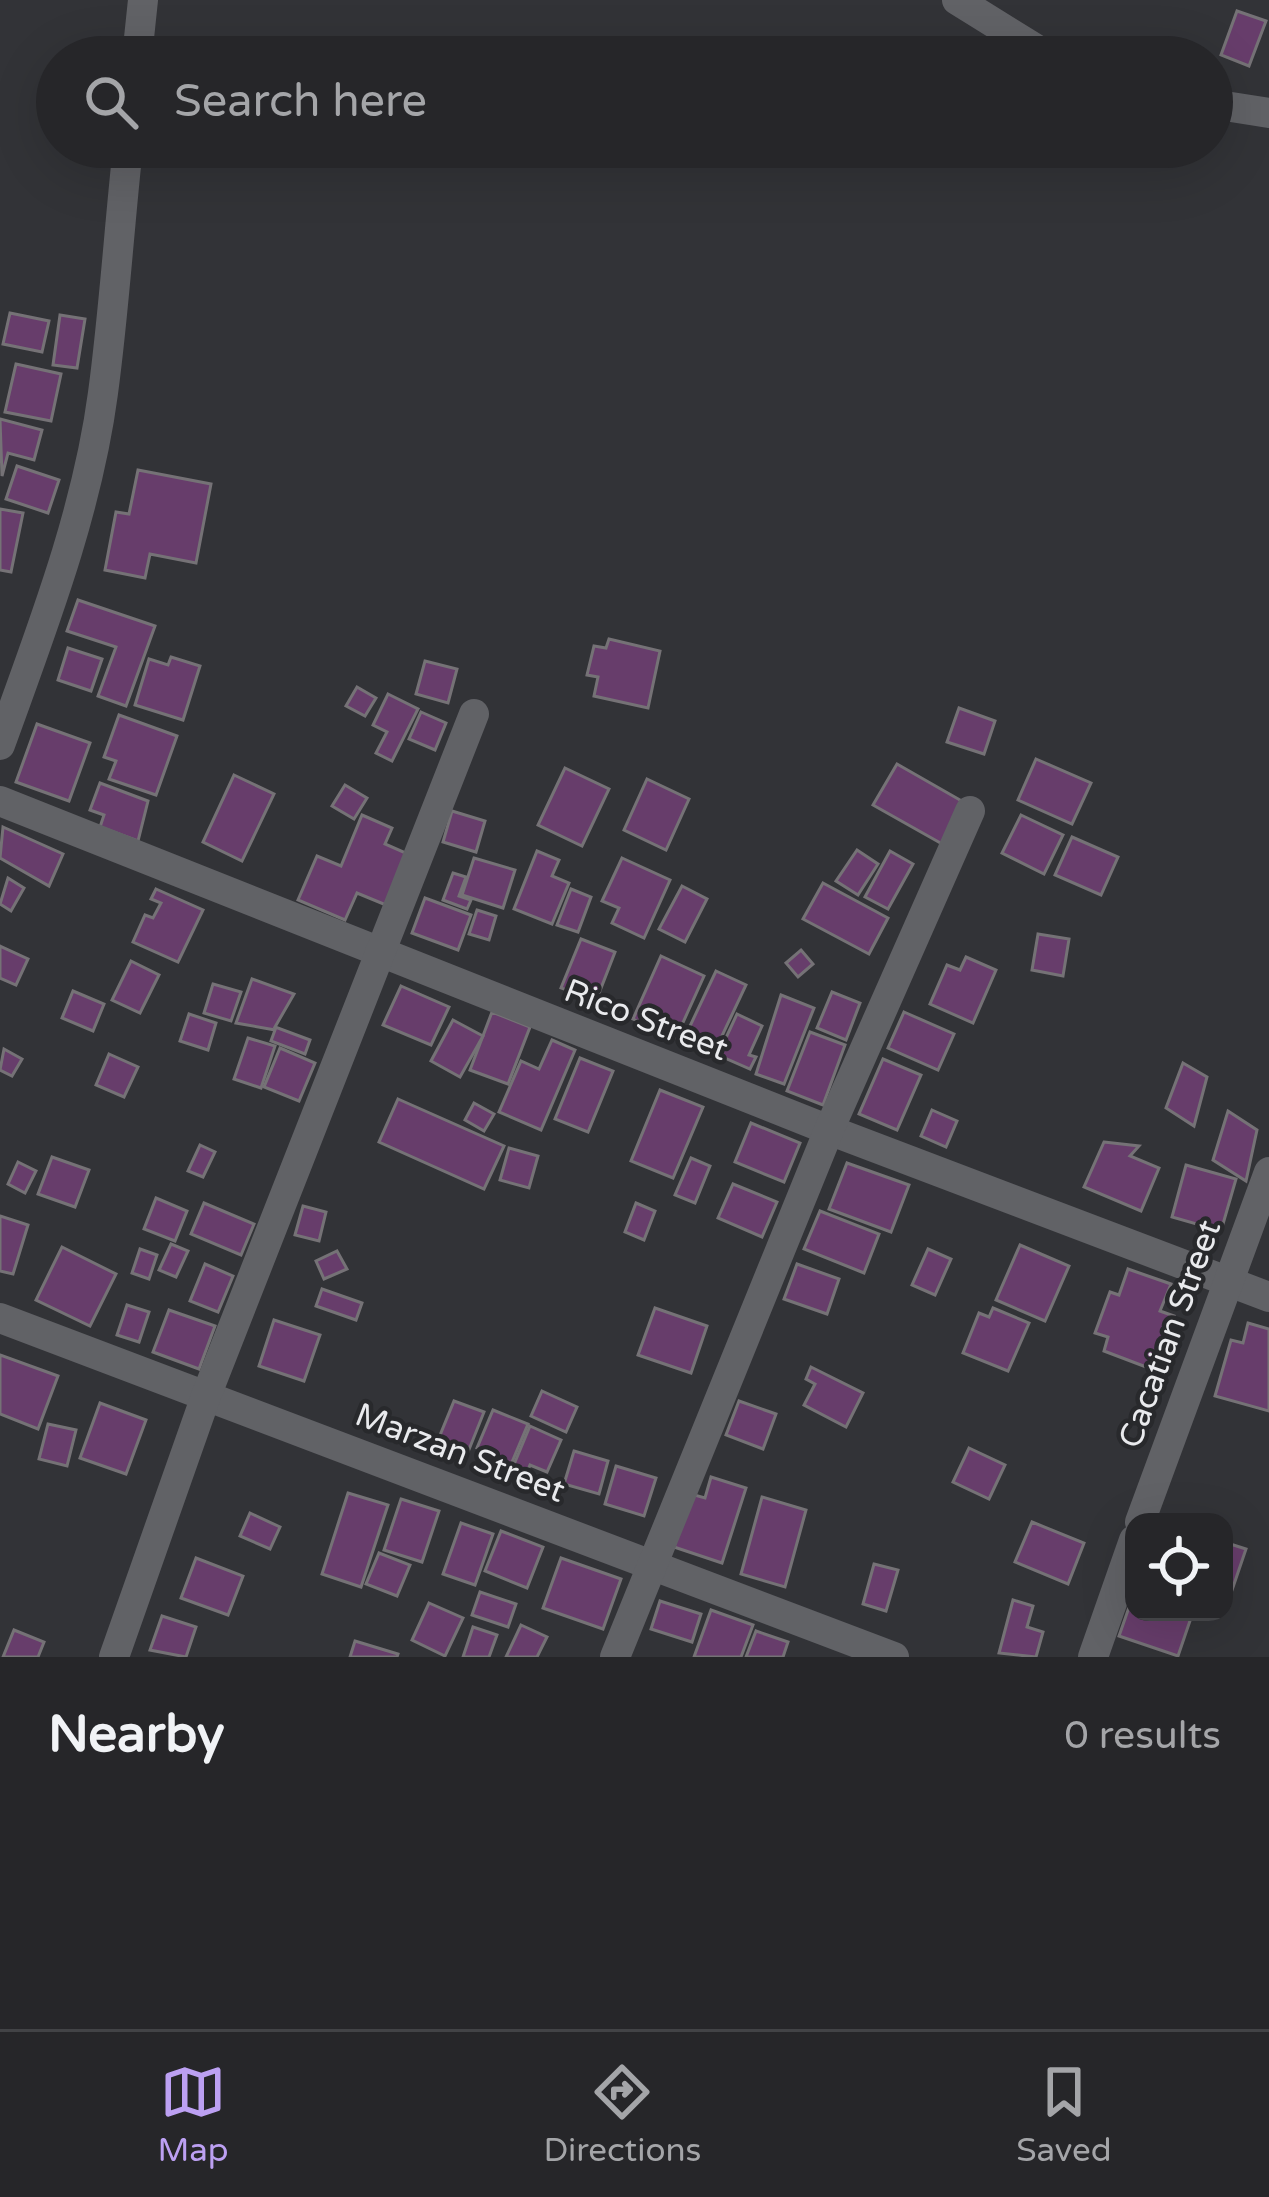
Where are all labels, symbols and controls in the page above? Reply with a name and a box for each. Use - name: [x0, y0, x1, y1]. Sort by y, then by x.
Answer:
- search box: [36, 36, 1233, 168]
- icon: search: [78, 69, 144, 135]
- text: Search here: [174, 75, 427, 129]
- street label: Rico Street: [559, 971, 733, 1069]
- street label: Cacatian Street: [1111, 1215, 1229, 1453]
- street label: Marzan Street: [350, 1395, 570, 1511]
- map controls: [1125, 1513, 1233, 1621]
- button: locate: [1125, 1513, 1233, 1621]
- text: Nearby: [48, 1704, 225, 1766]
- text: 0 results: [1064, 1712, 1221, 1759]
- tab: Map: [157, 2059, 229, 2170]
- tab: Directions: [543, 2059, 701, 2170]
- tab: Saved: [1016, 2059, 1112, 2170]

